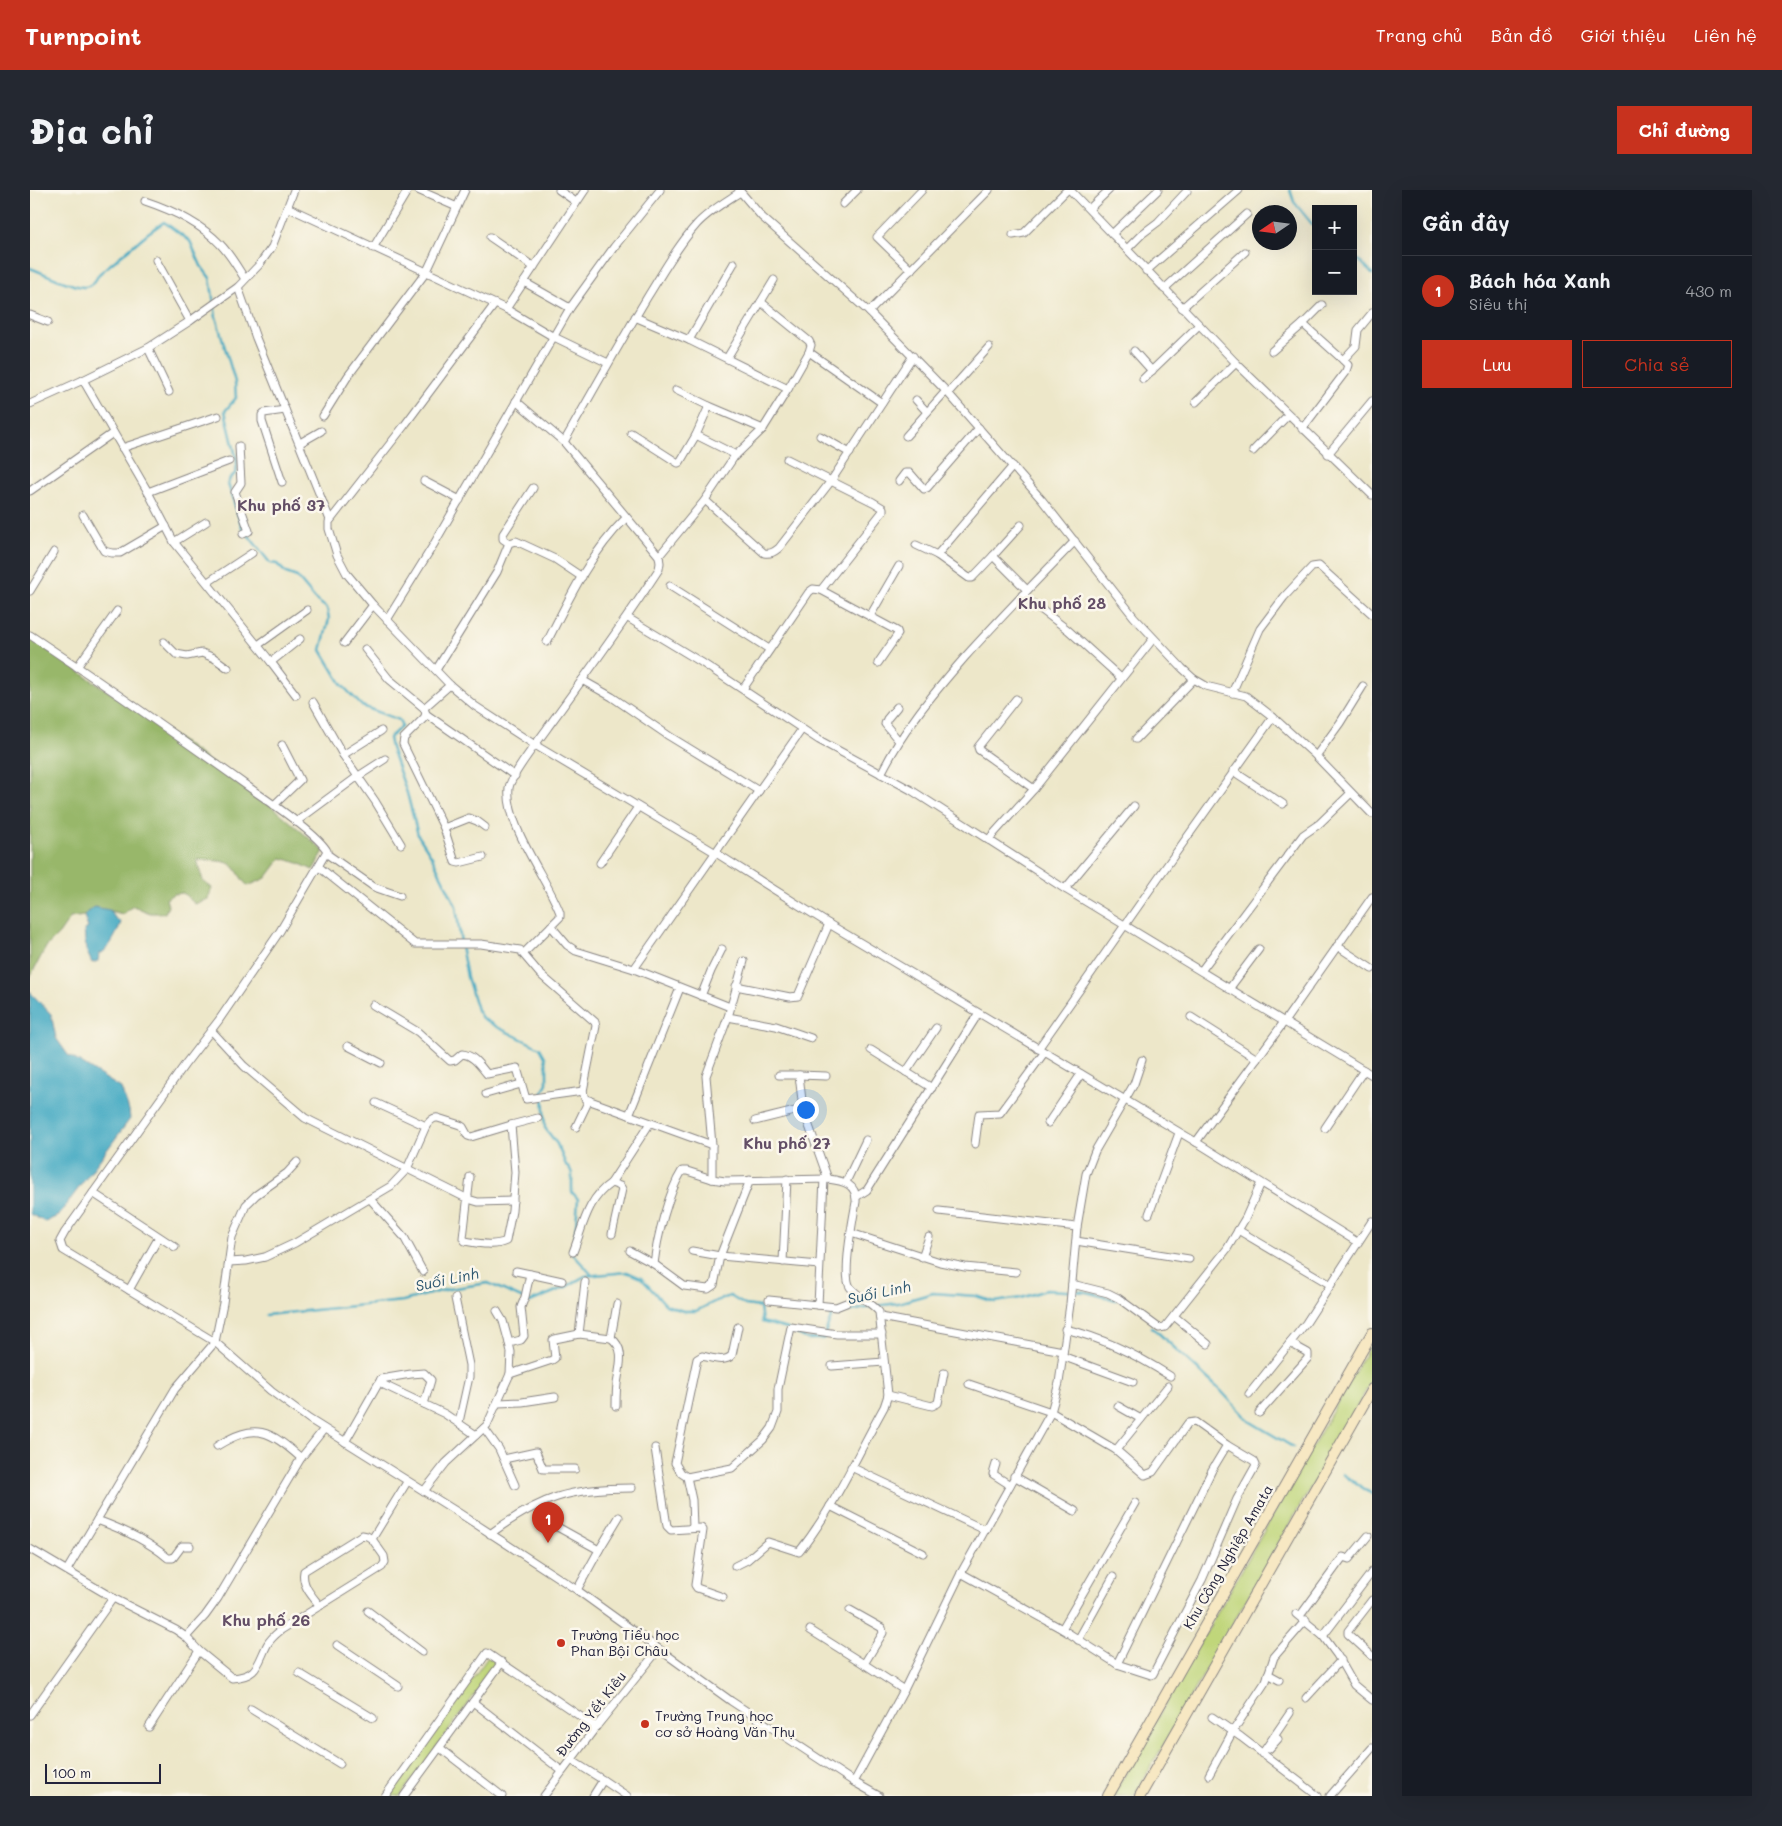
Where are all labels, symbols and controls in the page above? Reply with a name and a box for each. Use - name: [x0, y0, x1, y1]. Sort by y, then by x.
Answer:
- text: Turnpoint: [25, 20, 141, 51]
- text: Trang chủ: [1376, 23, 1463, 47]
- text: Bản đồ: [1491, 23, 1552, 47]
- text: Giới thiệu: [1580, 23, 1666, 47]
- text: Liên hệ: [1694, 23, 1757, 47]
- button: Chỉ đường: [1617, 106, 1752, 154]
- text: Địa chỉ: [30, 107, 155, 153]
- north arrow: [1252, 205, 1297, 250]
- map controls: [1312, 205, 1357, 295]
- button: +: [1312, 205, 1357, 250]
- text: Gần đây: [1422, 209, 1510, 236]
- button: −: [1312, 250, 1357, 295]
- text: Bách hóa Xanh: [1469, 268, 1610, 293]
- text: 1: [1434, 280, 1442, 301]
- text: 430 m: [1685, 280, 1732, 301]
- text: Siêu thị: [1469, 293, 1528, 314]
- button: Lưu: [1422, 340, 1572, 388]
- button: Chia sẻ: [1582, 340, 1732, 388]
- district label: Khu phố 37: [237, 494, 325, 515]
- district label: Khu phố 28: [1018, 592, 1106, 613]
- your location: [793, 1097, 819, 1123]
- district label: Khu phố 27: [743, 1132, 831, 1153]
- water label: Suối Linh: [413, 1263, 480, 1295]
- water label: Suối Linh: [845, 1276, 912, 1308]
- street label: Khu Công Nghiệp Amata: [1178, 1481, 1277, 1633]
- pin: 1: [532, 1502, 564, 1543]
- district label: Khu phố 26: [222, 1609, 310, 1630]
- place label: Trường Tiểu học Phan Bội Châu: [571, 1625, 679, 1660]
- marker: Trường Tiểu học Phan Bội Châu: [555, 1637, 567, 1649]
- street label: Đường Yết Kiêu: [551, 1667, 630, 1761]
- place label: Trường Trung học cơ sở Hoàng Văn Thụ: [655, 1706, 795, 1741]
- marker: Trường Trung học cơ sở Hoàng Văn Thụ: [639, 1718, 651, 1730]
- scale bar: [45, 1761, 161, 1784]
- text: 100 m: [52, 1763, 91, 1782]

